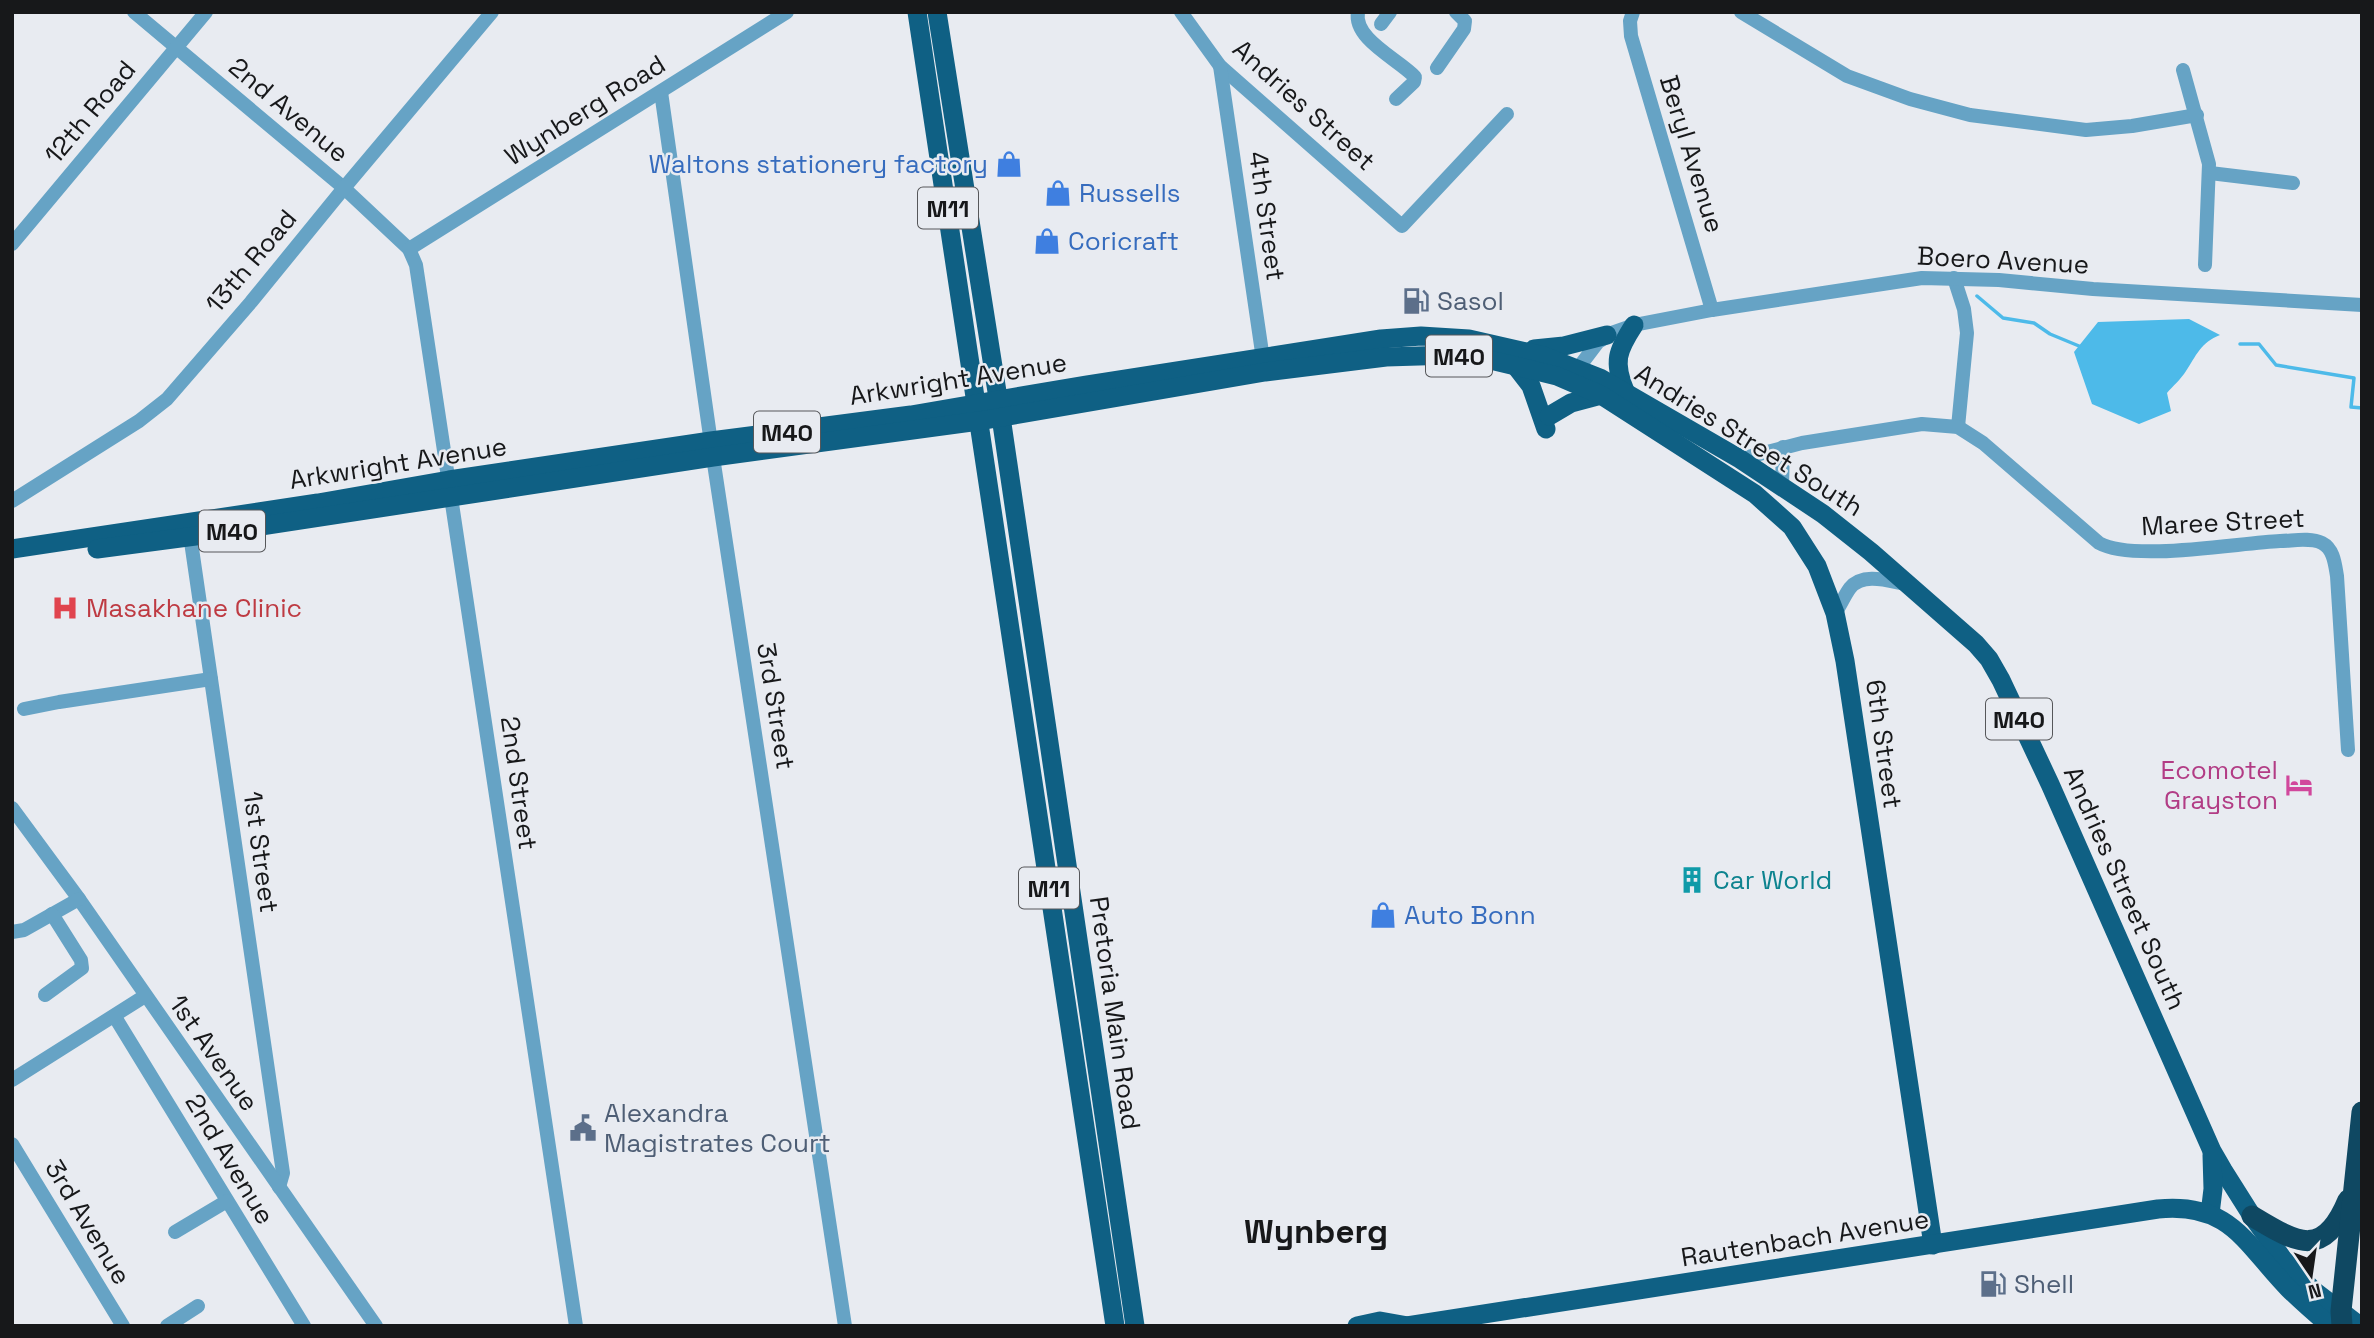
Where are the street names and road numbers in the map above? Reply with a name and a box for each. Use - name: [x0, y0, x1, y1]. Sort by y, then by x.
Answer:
- street label: Andries Street: [1226, 32, 1382, 178]
- street label: Wynberg Road: [498, 47, 672, 173]
- street label: 2nd Avenue: [222, 50, 356, 170]
- street label: 12th Road: [37, 53, 143, 171]
- street label: Beryl Avenue: [1652, 71, 1732, 237]
- street label: 4th Street: [1241, 149, 1293, 283]
- road number: M11: [918, 188, 978, 229]
- street label: 13th Road: [198, 202, 304, 320]
- street label: Boero Avenue: [1916, 239, 2090, 281]
- road number: M40: [1426, 335, 1492, 376]
- street label: Arkwright Avenue: [847, 345, 1069, 413]
- street label: Andries Street South: [1628, 356, 1870, 524]
- road number: M40: [754, 412, 820, 452]
- street label: Arkwright Avenue: [287, 429, 509, 497]
- street label: Maree Street: [2140, 501, 2306, 543]
- road number: M40: [199, 510, 265, 552]
- street label: 3rd Street: [749, 640, 803, 772]
- street label: 6th Street: [1858, 677, 1910, 811]
- road number: M40: [1986, 698, 2052, 740]
- street label: 2nd Street: [493, 714, 545, 852]
- street label: Andries Street South: [2056, 761, 2194, 1015]
- street label: 1st Street: [236, 789, 286, 915]
- road number: M11: [1019, 868, 1079, 908]
- street label: Pretoria Main Road: [1082, 894, 1148, 1132]
- street label: 1st Avenue: [162, 988, 266, 1118]
- street label: 2nd Avenue: [178, 1087, 282, 1231]
- street label: 3rd Avenue: [37, 1153, 139, 1291]
- street label: Rautenbach Avenue: [1679, 1202, 1931, 1274]

